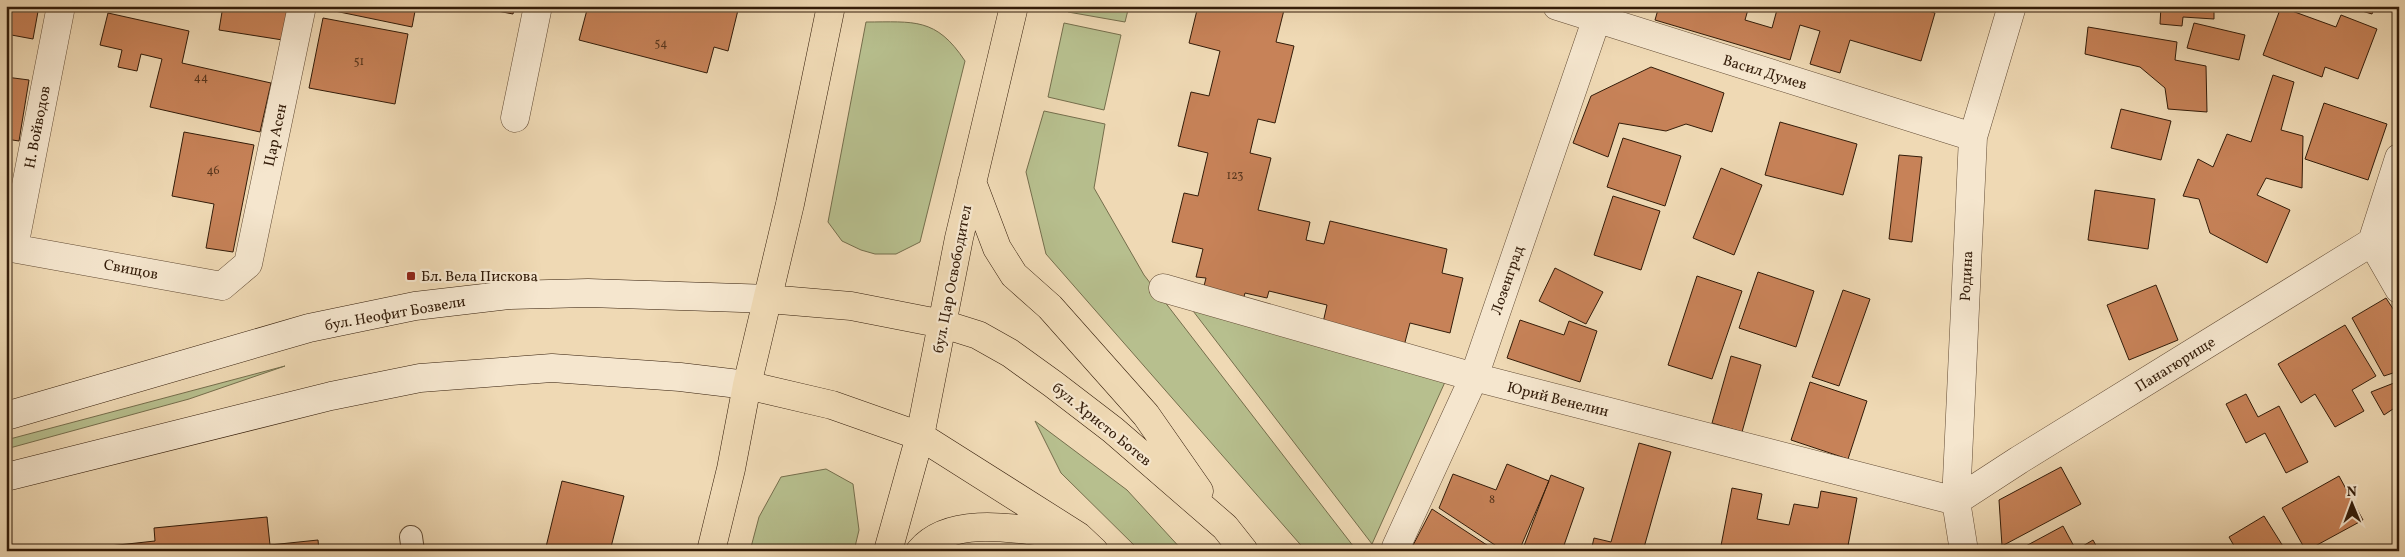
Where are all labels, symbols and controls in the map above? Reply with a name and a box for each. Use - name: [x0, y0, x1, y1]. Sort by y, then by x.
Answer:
- house number: 54: [655, 36, 667, 52]
- street label: Васил Думев: [1720, 51, 1809, 96]
- house number: 51: [354, 54, 364, 70]
- house number: 44: [194, 70, 208, 86]
- street label: Н. Войводов: [20, 84, 57, 171]
- street label: Цар Асен: [260, 102, 293, 169]
- house number: 46: [206, 163, 220, 179]
- house number: 123: [1227, 168, 1243, 184]
- street label: бул. Цар Освободител: [929, 204, 978, 355]
- street label: Лозенград: [1487, 243, 1530, 318]
- street label: Родина: [1956, 250, 1979, 302]
- street label: Свищов: [102, 255, 160, 286]
- place label: Бл. Вела Пискова: [421, 267, 538, 288]
- marker: Бл. Вела Пискова: [405, 270, 417, 282]
- street label: бул. Неофит Бозвели: [323, 292, 467, 337]
- street label: Панагюрище: [2132, 332, 2220, 398]
- street label: бул. Христо Ботев: [1047, 378, 1155, 472]
- street label: Юрий Венелин: [1505, 378, 1611, 423]
- north arrow: [2328, 480, 2378, 530]
- text: N: [2347, 483, 2357, 502]
- house number: 8: [1489, 492, 1495, 508]

